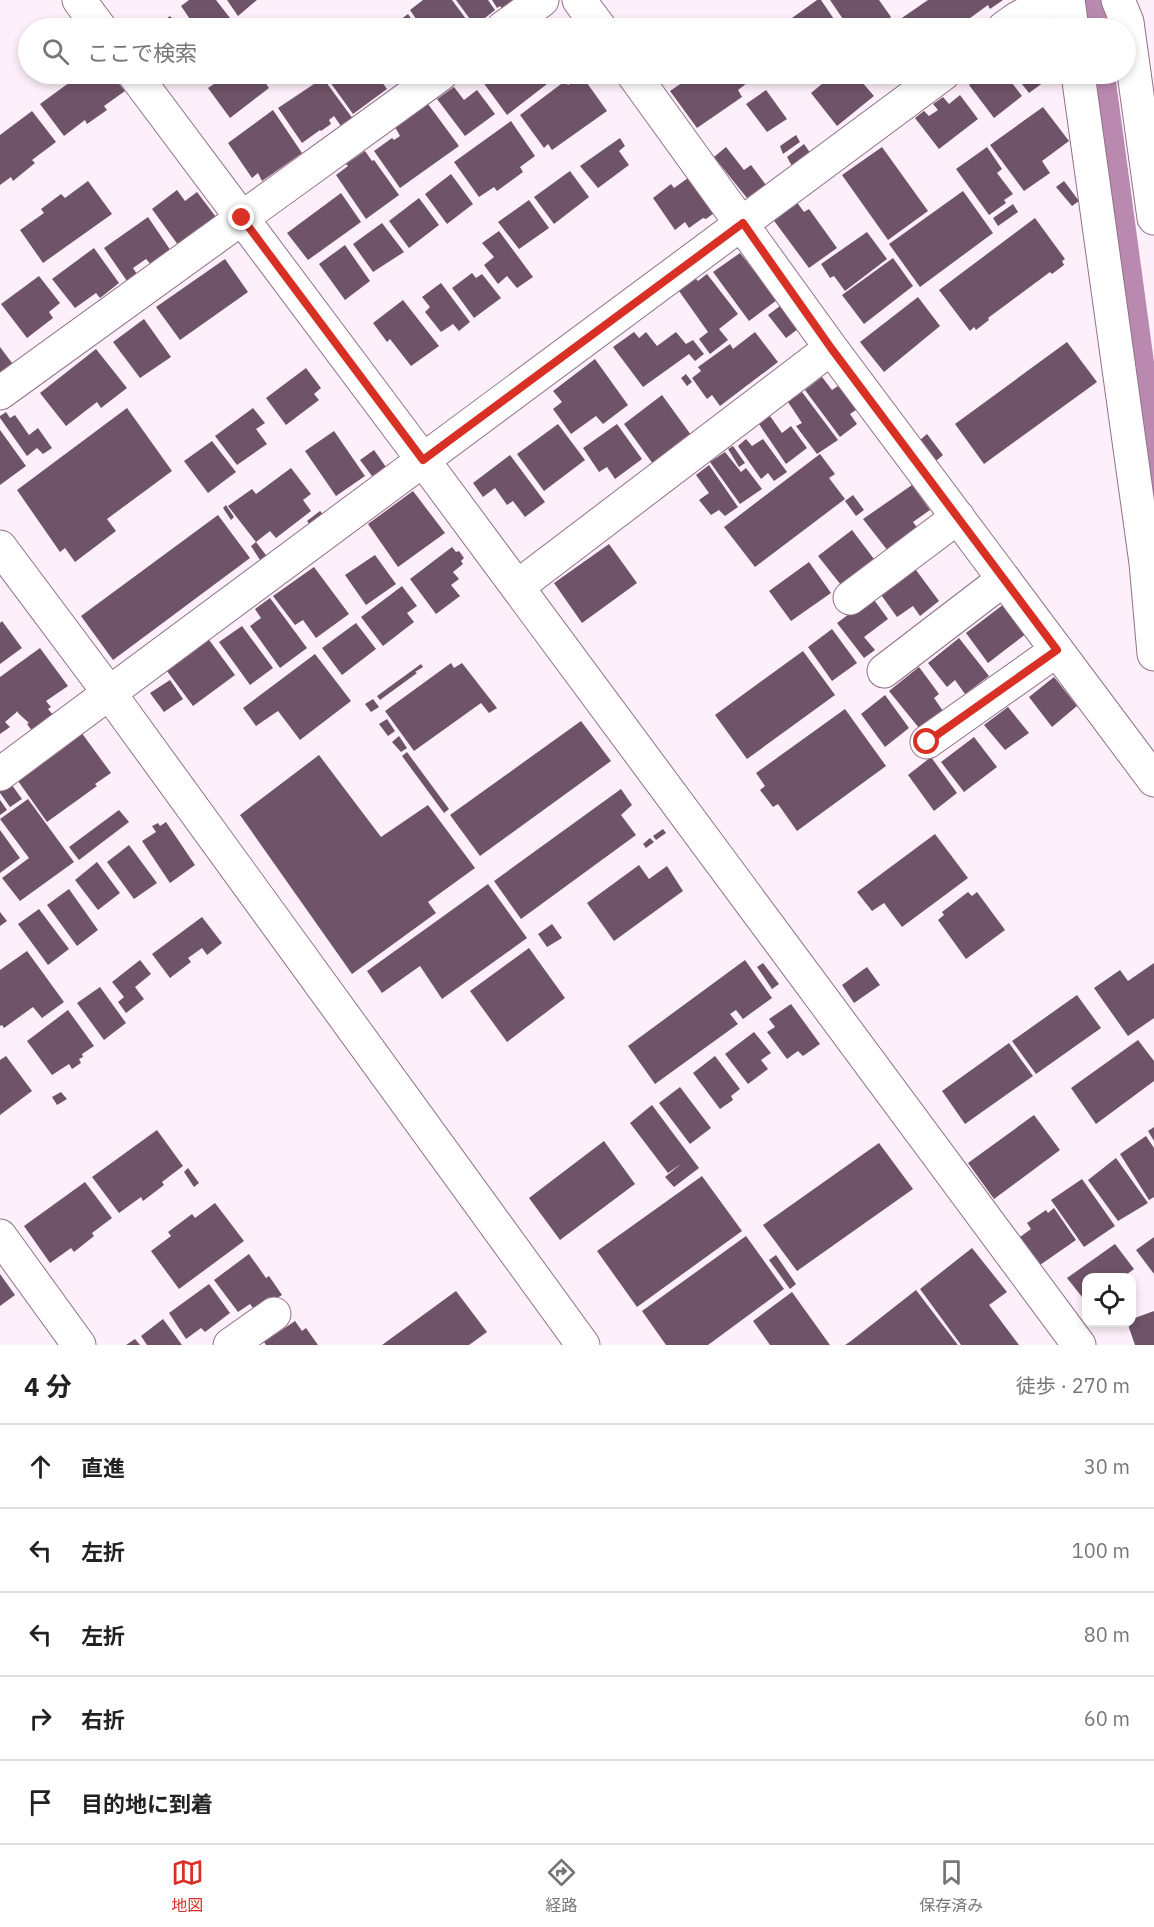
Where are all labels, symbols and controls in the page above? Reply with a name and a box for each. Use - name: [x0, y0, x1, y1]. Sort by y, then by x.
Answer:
- search box: [18, 18, 1136, 84]
- icon: search: [39, 35, 72, 68]
- text: ここで検索: [87, 38, 197, 67]
- route end: [228, 204, 254, 230]
- route start: [913, 728, 939, 754]
- map controls: [1082, 1273, 1136, 1327]
- button: locate: [1082, 1273, 1136, 1327]
- text: 4 分: [24, 1369, 72, 1403]
- text: 徒歩 · 270 m: [1016, 1372, 1130, 1399]
- icon: ahead: [24, 1450, 57, 1483]
- text: 直進: [81, 1453, 125, 1482]
- text: 30 m: [1084, 1453, 1130, 1480]
- icon: left: [24, 1534, 57, 1567]
- text: 左折: [81, 1537, 125, 1566]
- text: 100 m: [1072, 1537, 1130, 1564]
- icon: left: [24, 1618, 57, 1651]
- text: 左折: [81, 1621, 125, 1650]
- text: 80 m: [1084, 1621, 1130, 1648]
- icon: right: [24, 1702, 57, 1735]
- text: 右折: [81, 1705, 125, 1734]
- text: 60 m: [1084, 1705, 1130, 1732]
- icon: arrive: [24, 1786, 57, 1819]
- text: 目的地に到着: [81, 1789, 213, 1818]
- tab: 地図: [171, 1856, 204, 1916]
- tab: 経路: [545, 1856, 578, 1916]
- tab: 保存済み: [919, 1856, 983, 1916]

